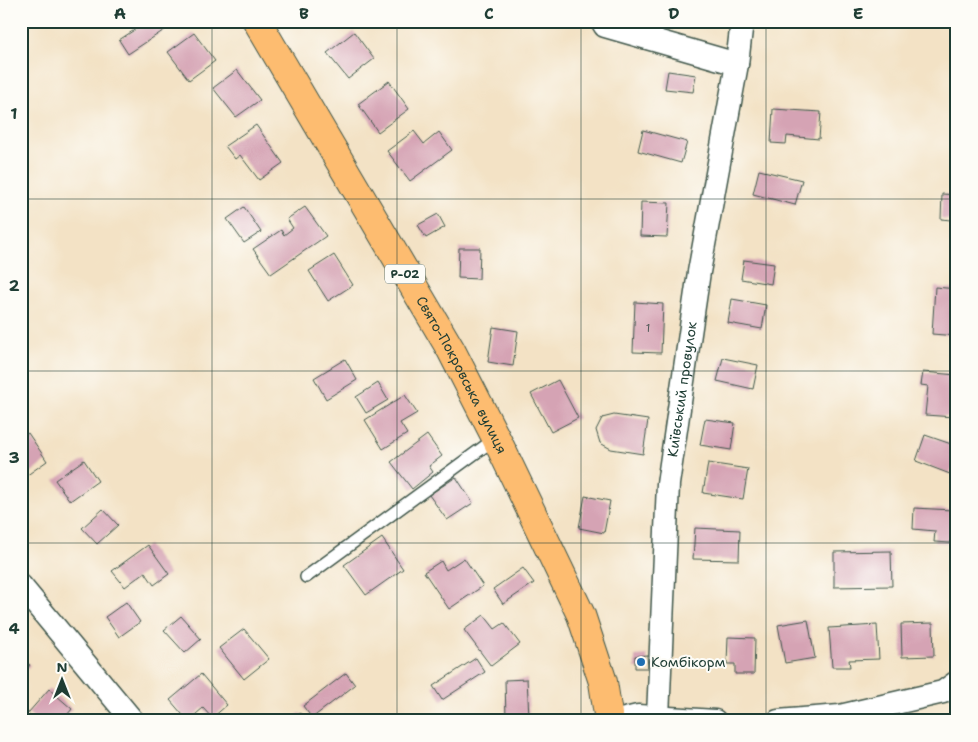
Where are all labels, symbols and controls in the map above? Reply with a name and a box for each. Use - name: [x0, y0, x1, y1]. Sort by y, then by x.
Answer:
- text: A: [114, 3, 126, 24]
- text: B: [299, 3, 309, 24]
- text: C: [484, 3, 494, 24]
- text: D: [668, 3, 680, 24]
- text: E: [853, 3, 863, 24]
- text: 1: [10, 103, 18, 124]
- road number: Р-02: [385, 264, 425, 284]
- text: 2: [8, 275, 20, 296]
- street label: Свято-Покровська вулиця: [412, 293, 511, 457]
- street label: Київський провулок: [663, 320, 701, 458]
- house number: 1: [646, 321, 650, 336]
- text: 3: [8, 447, 20, 468]
- text: 4: [8, 618, 20, 639]
- place label: Комбікорм: [651, 653, 726, 671]
- north arrow: [38, 654, 88, 704]
- marker: Комбікорм: [635, 656, 647, 668]
- text: N: [56, 658, 68, 676]

